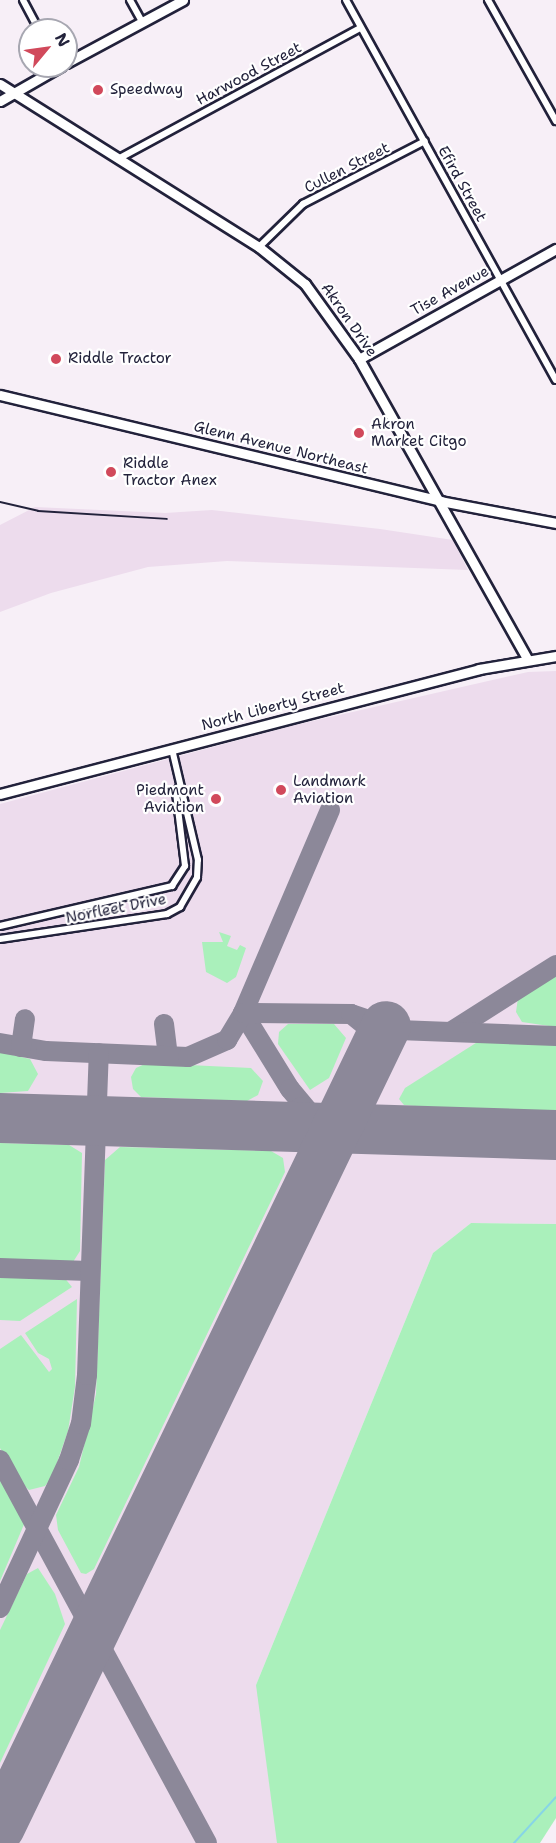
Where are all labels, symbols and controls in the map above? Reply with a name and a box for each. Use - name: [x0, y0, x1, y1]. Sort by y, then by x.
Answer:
- north arrow: [18, 18, 78, 78]
- text: N: [50, 29, 75, 51]
- street label: Harwood Street: [193, 39, 305, 109]
- place label: Speedway: [110, 81, 183, 99]
- marker: Speedway: [91, 83, 105, 97]
- street label: Cullen Street: [301, 139, 393, 197]
- street label: Efird Street: [434, 143, 490, 225]
- street label: Tise Avenue: [408, 262, 492, 320]
- street label: Akron Drive: [317, 280, 381, 360]
- place label: Riddle Tractor: [68, 350, 172, 368]
- marker: Riddle Tractor: [49, 352, 63, 366]
- place label: Akron Market Citgo: [371, 415, 467, 450]
- street label: Glenn Avenue Northeast: [192, 418, 370, 478]
- marker: Akron Market Citgo: [352, 426, 366, 440]
- place label: Riddle Tractor Anex: [123, 454, 217, 489]
- marker: Riddle Tractor Anex: [104, 465, 118, 479]
- street label: North Liberty Street: [200, 679, 346, 735]
- place label: Landmark Aviation: [293, 772, 366, 807]
- place label: Piedmont Aviation: [136, 781, 204, 816]
- marker: Landmark Aviation: [274, 783, 288, 797]
- marker: Piedmont Aviation: [209, 792, 223, 806]
- street label: Norfleet Drive: [64, 890, 168, 928]

